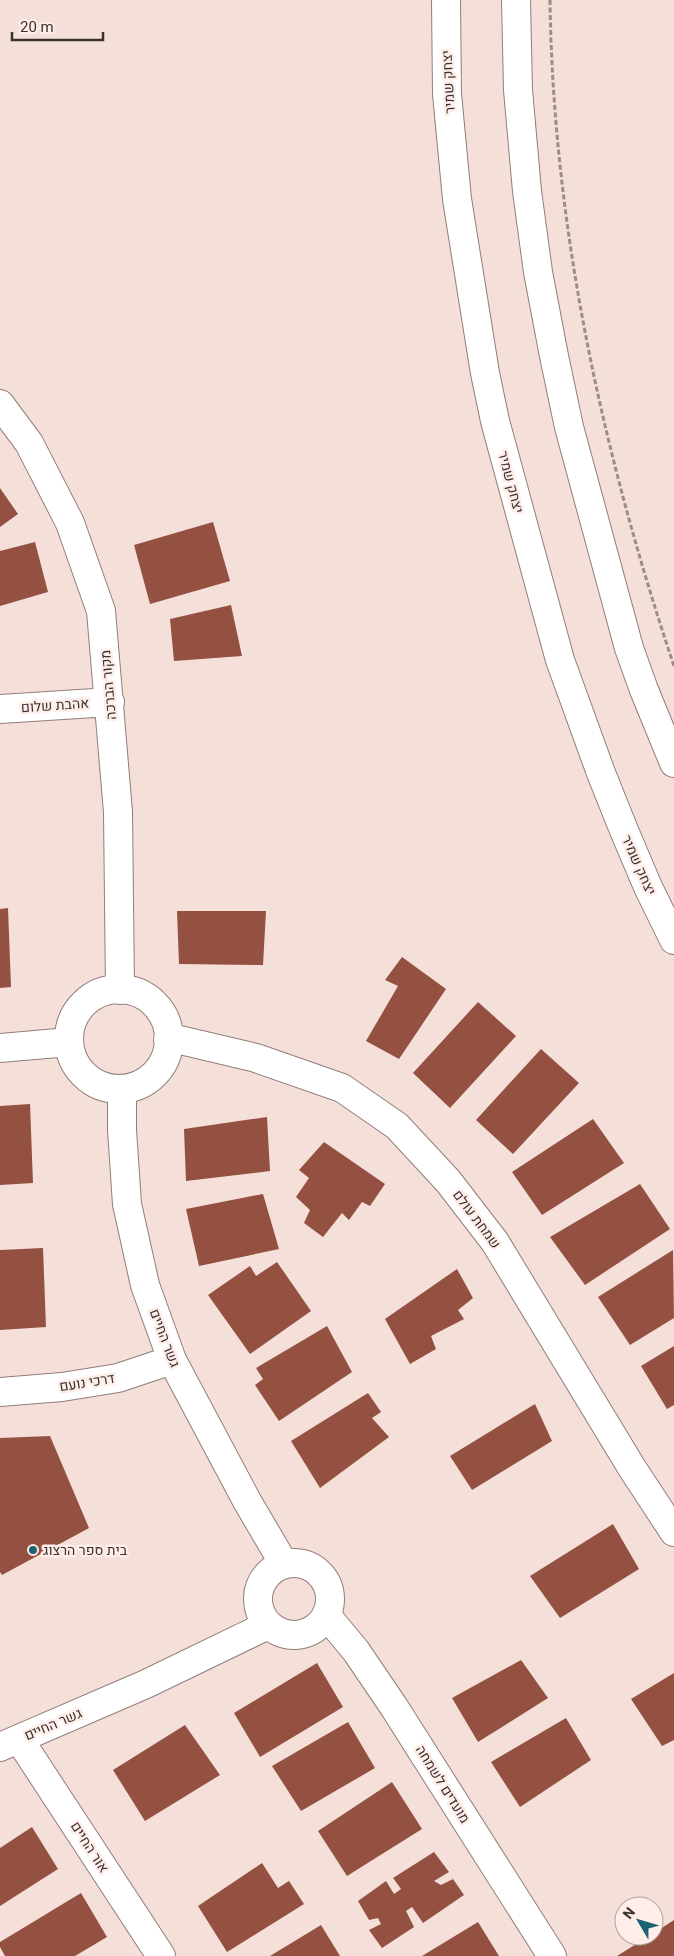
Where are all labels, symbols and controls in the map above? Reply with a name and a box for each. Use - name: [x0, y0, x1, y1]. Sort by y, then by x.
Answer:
- scale bar: [12, 10, 104, 42]
- text: 20 m: [20, 18, 54, 36]
- street label: יצחק שמיר: [438, 50, 458, 114]
- street label: יצחק שמיר: [495, 449, 527, 515]
- street label: מקור הברכה: [97, 649, 119, 721]
- street label: אהבת שלום: [20, 695, 90, 715]
- street label: יצחק שמיר: [619, 833, 659, 897]
- street label: שמחת עולם: [450, 1187, 504, 1251]
- street label: גשר החיים: [147, 1307, 183, 1369]
- street label: דרכי נועם: [58, 1370, 116, 1394]
- place label: בית ספר הרצוג: [43, 1542, 128, 1558]
- marker: בית ספר הרצוג: [27, 1544, 39, 1556]
- street label: גשר החיים: [22, 1705, 84, 1743]
- street label: מועדים לשמחה: [413, 1742, 473, 1826]
- street label: אור החיים: [68, 1819, 112, 1875]
- north arrow: [614, 1896, 664, 1946]
- text: N: [619, 1904, 638, 1922]

